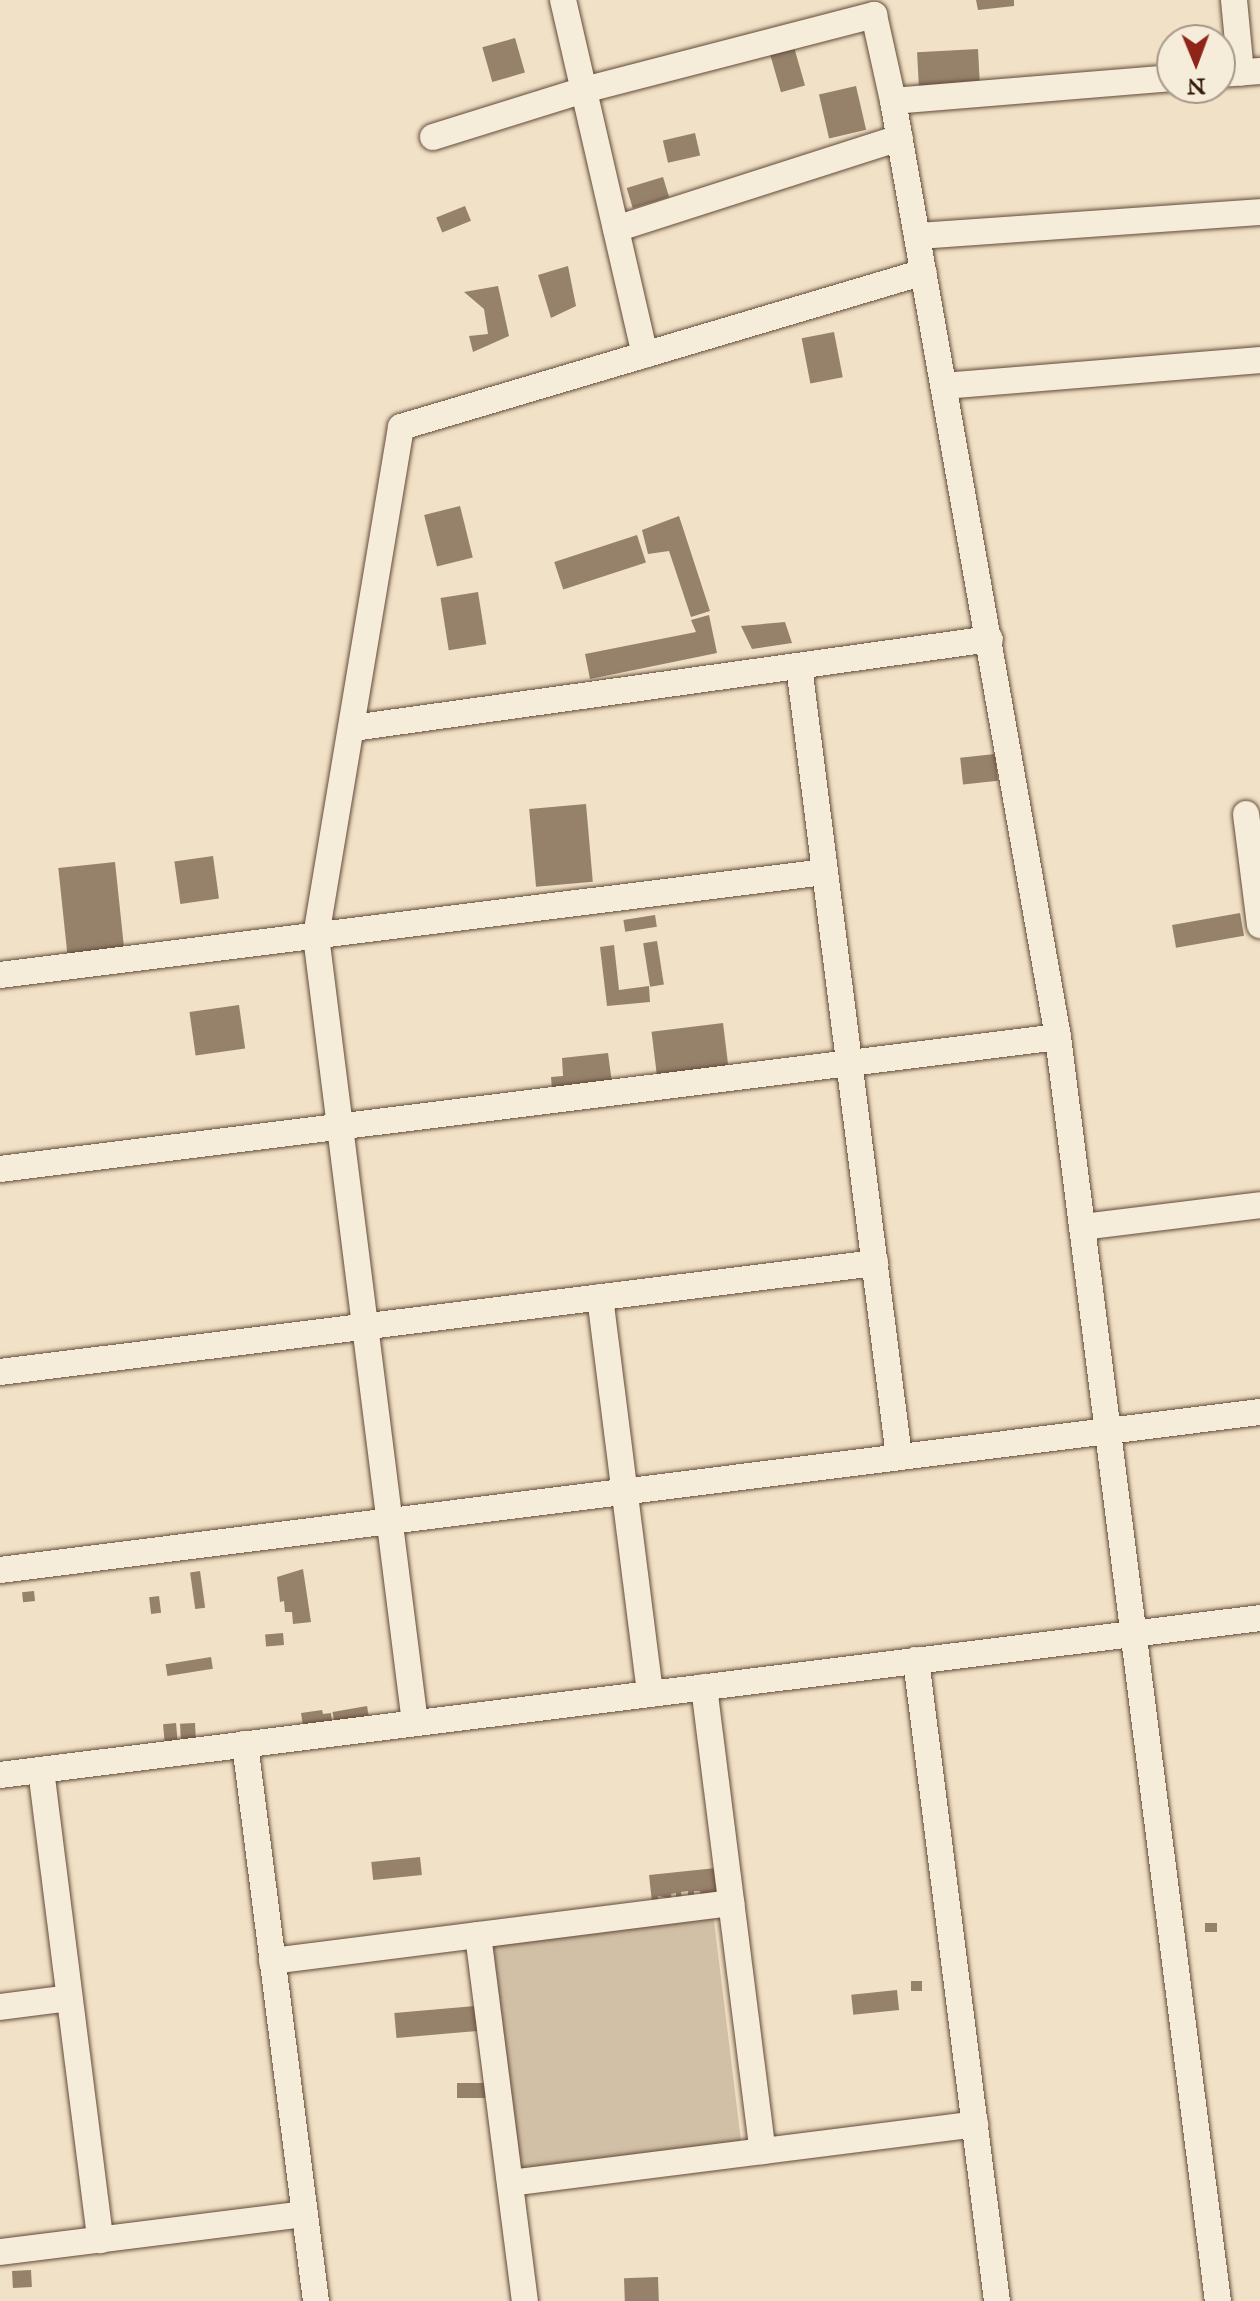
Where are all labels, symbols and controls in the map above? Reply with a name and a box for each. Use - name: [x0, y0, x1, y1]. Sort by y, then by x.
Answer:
- north arrow: [1156, 24, 1236, 104]
- text: N: [1187, 73, 1206, 100]

